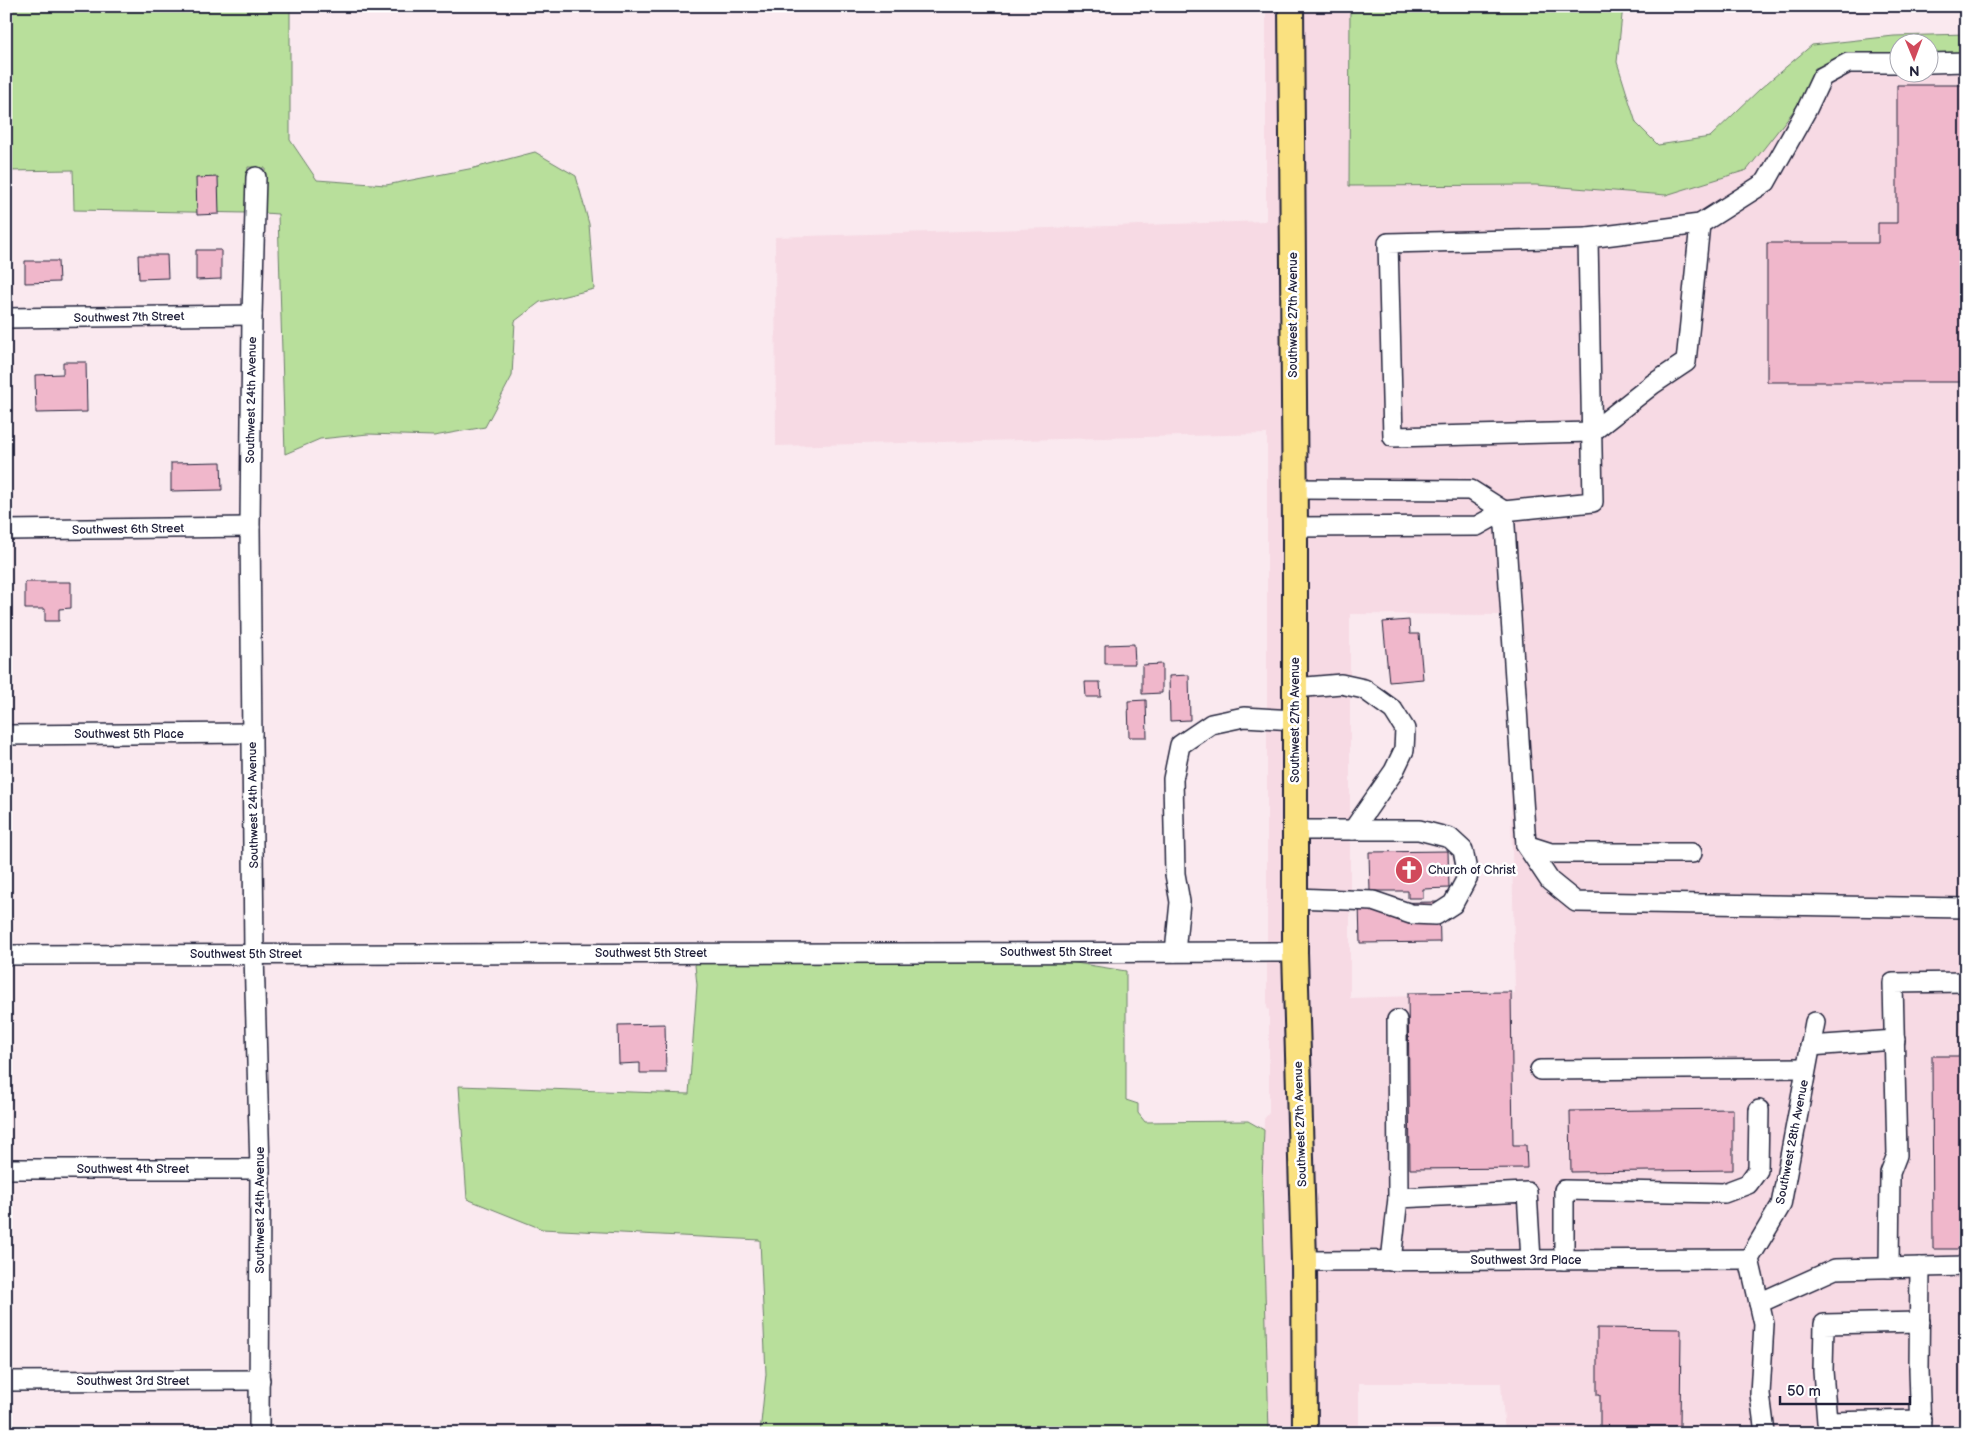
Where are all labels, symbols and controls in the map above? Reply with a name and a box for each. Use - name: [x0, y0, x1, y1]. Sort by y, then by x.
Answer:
- north arrow: [1890, 32, 1940, 82]
- text: N: [1909, 62, 1920, 79]
- street label: Southwest 27th Avenue: [1286, 252, 1301, 378]
- street label: Southwest 7th Street: [74, 309, 185, 326]
- street label: Southwest 24th Avenue: [243, 336, 260, 464]
- street label: Southwest 6th Street: [72, 521, 185, 538]
- street label: Southwest 27th Avenue: [1288, 657, 1303, 783]
- street label: Southwest 5th Place: [74, 727, 184, 742]
- street label: Southwest 24th Avenue: [245, 741, 262, 869]
- church icon: Church of Christ: [1394, 855, 1424, 885]
- place label: Church of Christ: [1428, 863, 1516, 878]
- street label: Southwest 5th Street: [1000, 945, 1112, 960]
- street label: Southwest 5th Street: [595, 946, 707, 961]
- street label: Southwest 5th Street: [190, 947, 302, 962]
- street label: Southwest 27th Avenue: [1291, 1061, 1310, 1187]
- street label: Southwest 28th Avenue: [1773, 1078, 1812, 1206]
- street label: Southwest 24th Avenue: [253, 1147, 268, 1273]
- street label: Southwest 4th Street: [77, 1162, 190, 1177]
- street label: Southwest 3rd Place: [1471, 1253, 1581, 1268]
- street label: Southwest 3rd Street: [76, 1374, 190, 1389]
- scale bar: [1780, 1374, 1910, 1406]
- text: 50 m: [1787, 1382, 1821, 1401]

